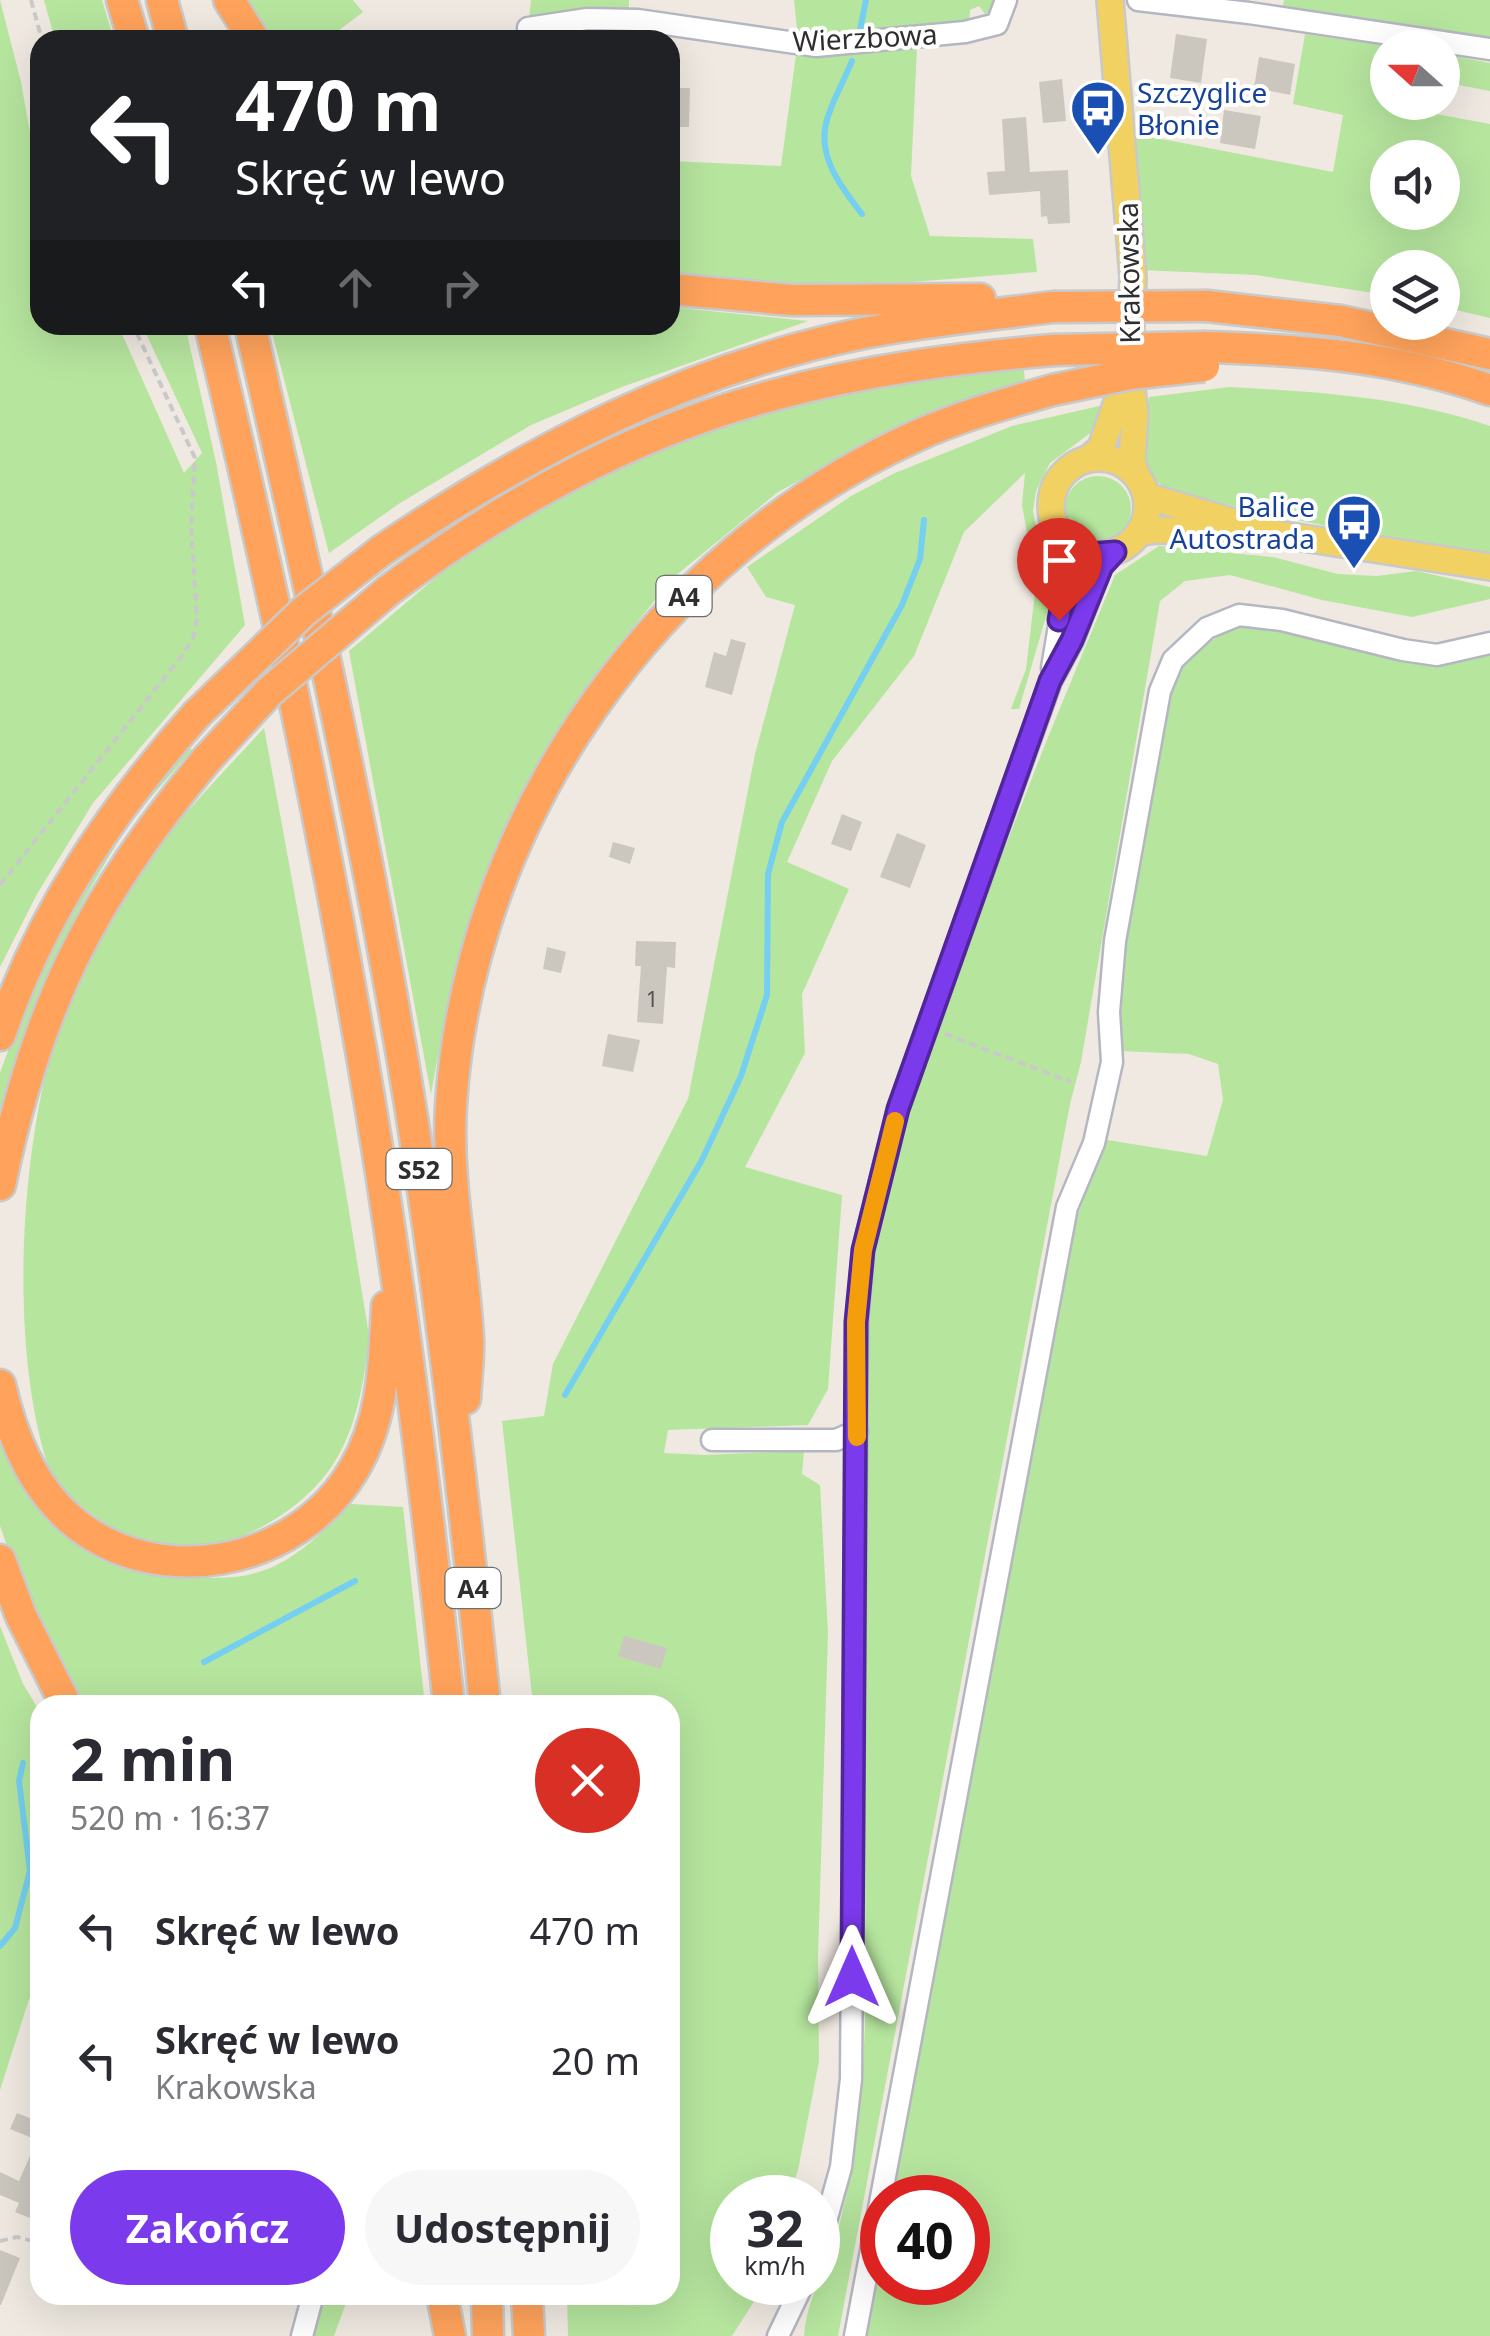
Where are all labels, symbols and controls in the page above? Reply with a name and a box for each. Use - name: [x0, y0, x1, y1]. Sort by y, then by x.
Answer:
- street label: Wierzbowa: [792, 14, 938, 60]
- north arrow: [1370, 30, 1460, 120]
- map controls: [1370, 30, 1460, 340]
- text: 470 m: [235, 56, 442, 152]
- icon: left: [70, 70, 200, 200]
- place label: Szczyglice Błonie: [1137, 73, 1267, 143]
- bus stop icon: Szczyglice Błonie: [1068, 78, 1128, 157]
- button: sound: [1370, 140, 1460, 230]
- text: Skręć w lewo: [235, 147, 506, 208]
- street label: Krakowska: [1108, 202, 1148, 344]
- button: layers: [1370, 250, 1460, 340]
- icon: left: [223, 260, 278, 315]
- icon: ahead: [328, 260, 383, 315]
- icon: right: [433, 260, 488, 315]
- place label: Balice Autostrada: [1170, 487, 1315, 557]
- bus stop icon: Balice Autostrada: [1324, 492, 1384, 571]
- pin: [1017, 518, 1102, 621]
- icon: arrive: [1032, 533, 1087, 588]
- road number: A4: [656, 576, 712, 616]
- house number: 1: [646, 983, 658, 1013]
- road number: S52: [386, 1149, 452, 1189]
- road number: A4: [446, 1568, 500, 1608]
- text: 2 min: [70, 1717, 235, 1799]
- button: close: [535, 1728, 640, 1833]
- text: 520 m · 16:37: [70, 1796, 270, 1839]
- icon: left: [70, 1903, 125, 1958]
- text: Skręć w lewo: [155, 1904, 400, 1956]
- text: 470 m: [529, 1904, 640, 1956]
- position arrow: [800, 1925, 904, 2029]
- text: Skręć w lewo: [155, 2013, 400, 2065]
- icon: left: [70, 2033, 125, 2088]
- text: 20 m: [551, 2034, 640, 2086]
- text: Krakowska: [155, 2065, 317, 2108]
- button: Zakończ: [70, 2170, 345, 2285]
- button: Udostępnij: [365, 2170, 640, 2285]
- speed limit sign: 40: [860, 2175, 990, 2305]
- text: 32: [746, 2194, 804, 2262]
- text: km/h: [744, 2248, 806, 2282]

